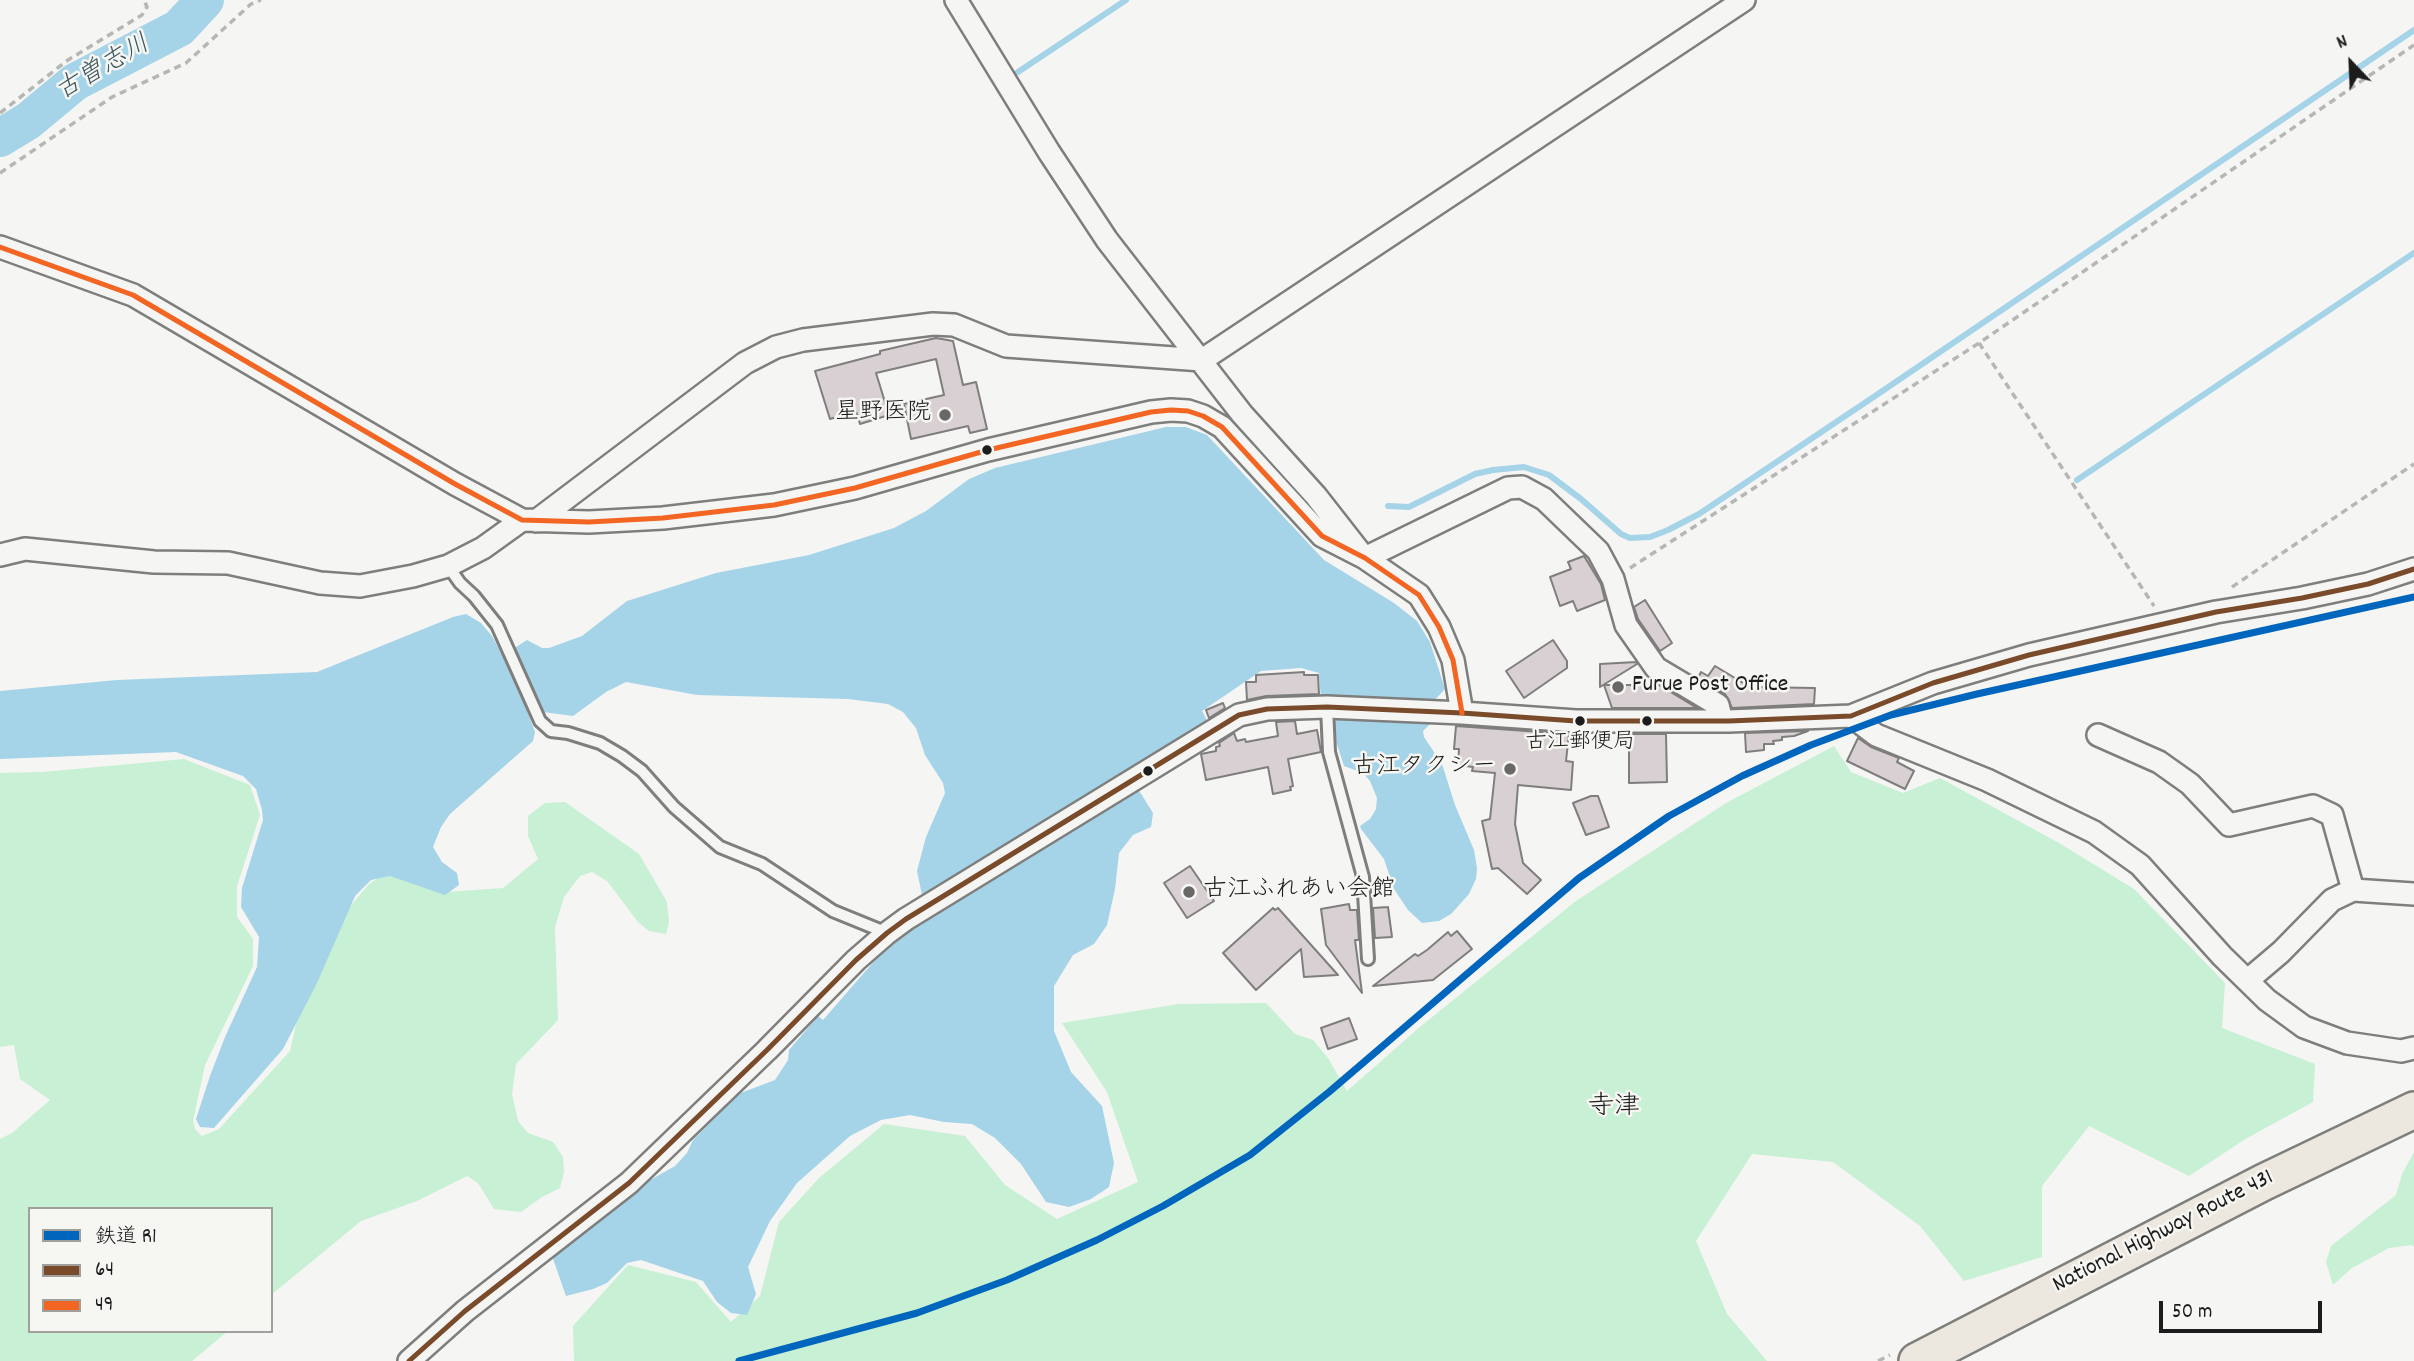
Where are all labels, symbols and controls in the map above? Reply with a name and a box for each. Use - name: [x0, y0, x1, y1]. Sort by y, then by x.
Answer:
- north arrow: [2316, 28, 2386, 98]
- text: N: [2333, 29, 2352, 57]
- water label: 古曽志川: [51, 30, 157, 110]
- place label: 星野医院: [835, 401, 931, 429]
- marker: 星野医院: [937, 407, 953, 423]
- unlabelled marker: [980, 443, 994, 457]
- place label: Furue Post Office: [1632, 673, 1788, 701]
- marker: Furue Post Office: [1610, 679, 1626, 695]
- marker: 古江郵便局: [1573, 714, 1587, 728]
- unlabelled marker: [1640, 714, 1654, 728]
- place label: 古江郵便局: [1525, 731, 1635, 757]
- place label: 古江タクシー: [1352, 755, 1496, 783]
- marker: 古江タクシー: [1502, 761, 1518, 777]
- unlabelled marker: [1141, 764, 1155, 778]
- place label: 古江ふれあい会館: [1203, 878, 1395, 906]
- marker: 古江ふれあい会館: [1181, 884, 1197, 900]
- district label: 寺津: [1588, 1093, 1640, 1125]
- street label: National Highway Route 431: [2049, 1165, 2279, 1301]
- legend: [28, 1207, 273, 1333]
- text: 鉄道 R1: [95, 1223, 157, 1253]
- text: 64: [95, 1256, 114, 1286]
- scale bar: [2162, 1288, 2325, 1332]
- text: 49: [95, 1291, 113, 1321]
- text: 50 m: [2172, 1298, 2212, 1328]

